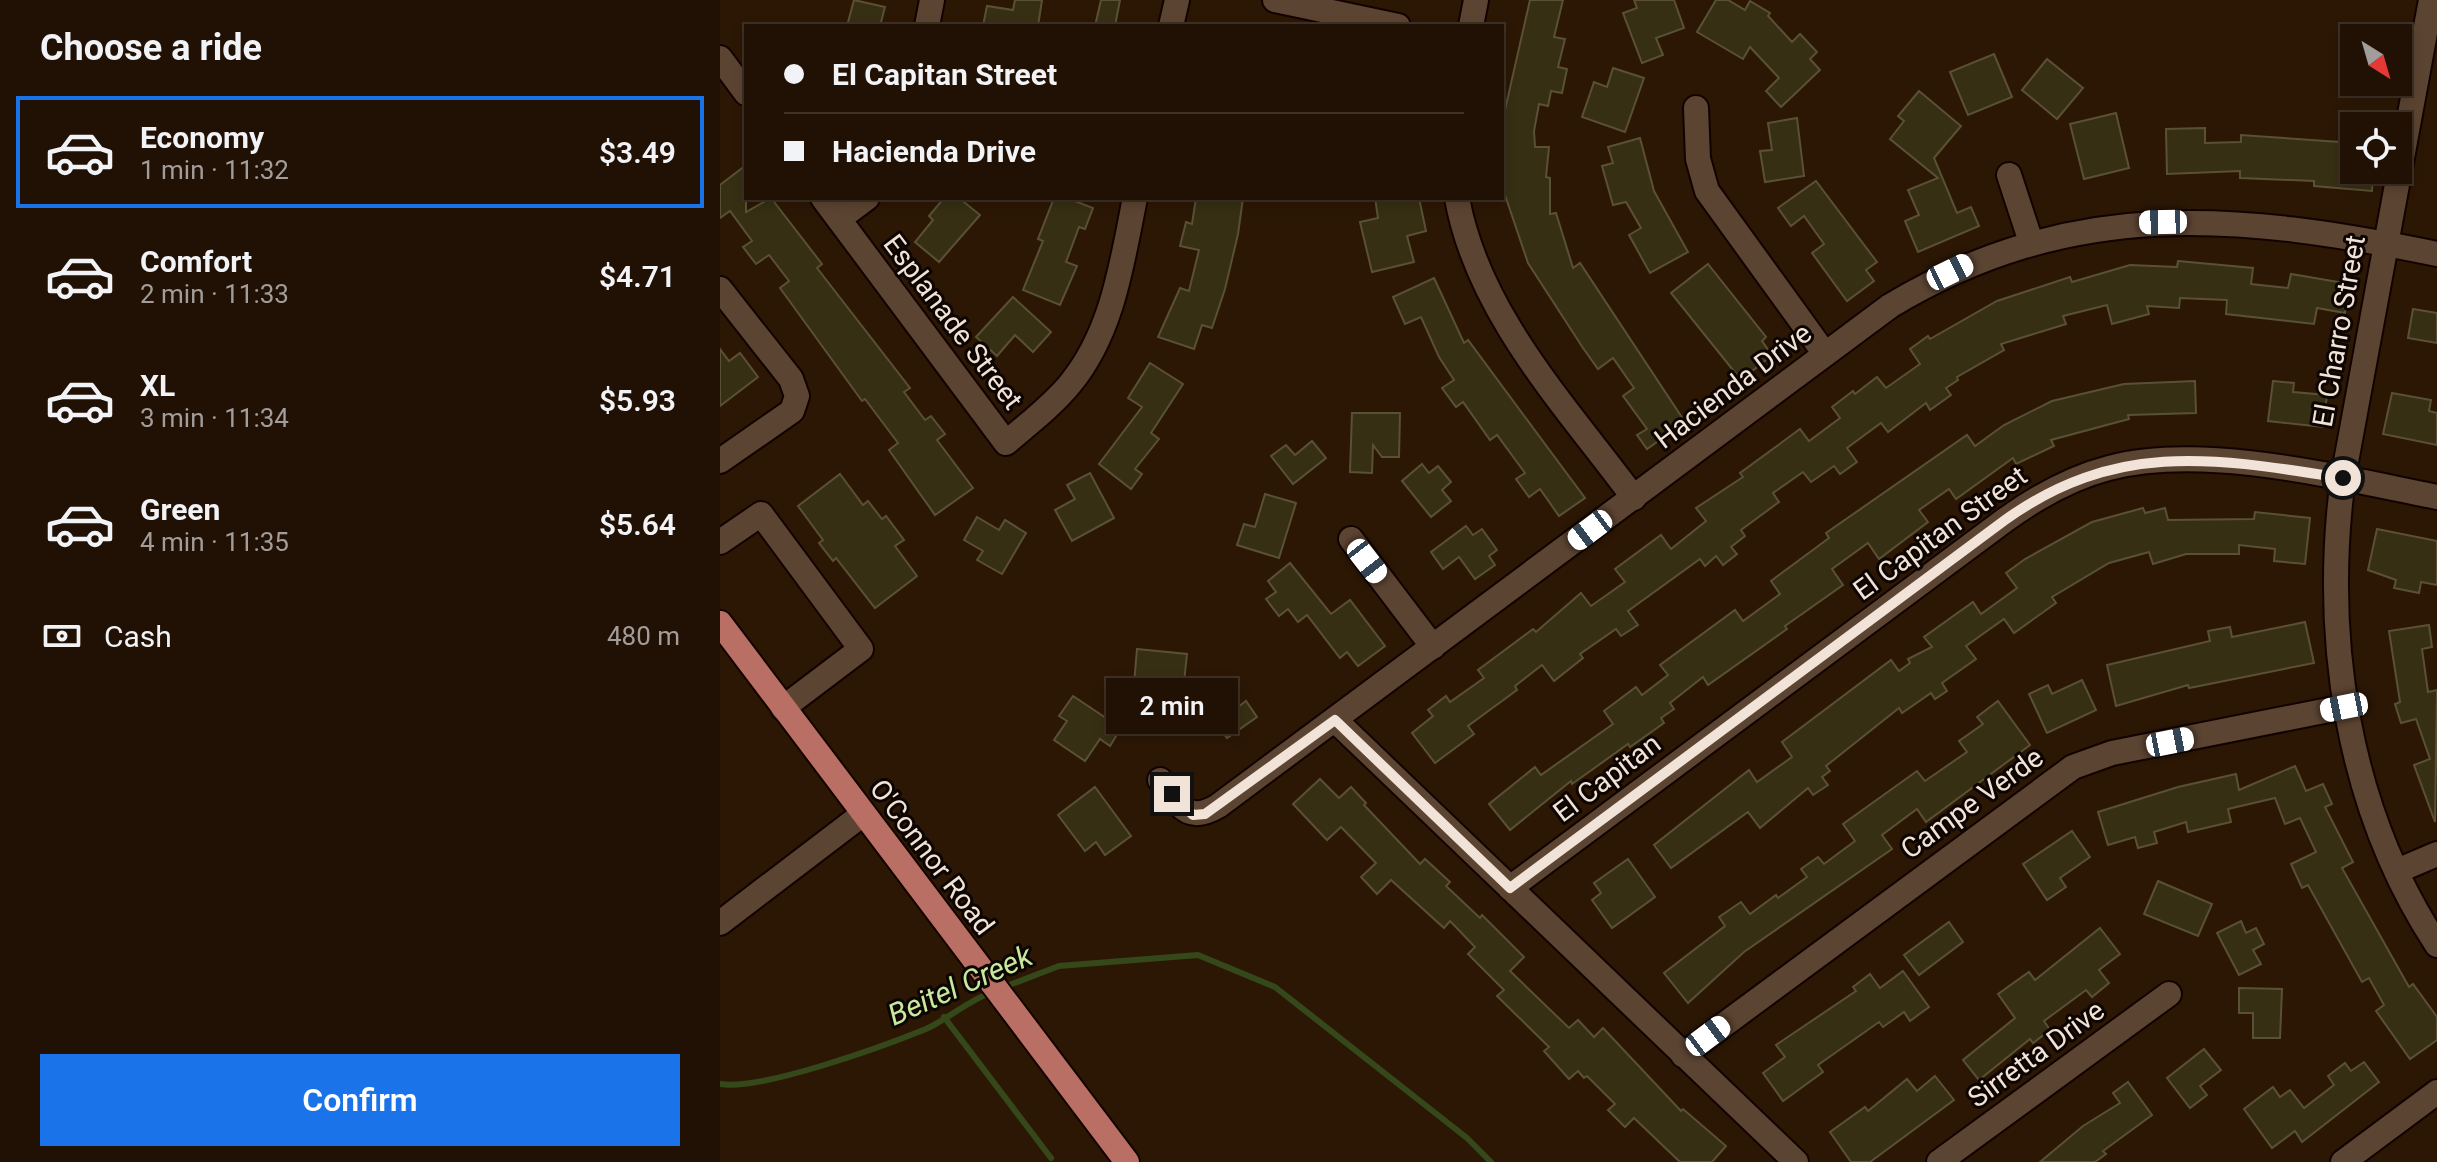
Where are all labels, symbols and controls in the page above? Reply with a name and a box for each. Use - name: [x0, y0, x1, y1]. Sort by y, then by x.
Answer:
- north arrow: [2340, 24, 2412, 96]
- map controls: [2340, 24, 2412, 184]
- text: Choose a ride: [40, 27, 262, 69]
- text: El Capitan Street: [832, 57, 1057, 92]
- button: locate: [2340, 112, 2412, 184]
- icon: car: [44, 116, 116, 188]
- text: Economy: [140, 120, 264, 155]
- text: Hacienda Drive: [832, 134, 1036, 169]
- text: $3.49: [599, 135, 676, 170]
- text: 1 min · 11:32: [140, 155, 289, 185]
- car: [2139, 210, 2187, 234]
- street label: Esplanade Street: [877, 228, 1029, 416]
- street label: El Charro Street: [2306, 233, 2372, 429]
- icon: car: [44, 240, 116, 312]
- text: Comfort: [140, 244, 252, 279]
- car: [1923, 251, 1977, 293]
- text: $4.71: [599, 259, 676, 294]
- text: 2 min · 11:33: [140, 279, 289, 309]
- street label: Hacienda Drive: [1648, 316, 1818, 456]
- icon: car: [44, 364, 116, 436]
- text: XL: [140, 368, 175, 403]
- text: $5.93: [599, 383, 676, 418]
- text: 3 min · 11:34: [140, 403, 289, 433]
- street label: El Capitan Street: [1847, 459, 2033, 607]
- route start: [2325, 460, 2361, 496]
- icon: car: [44, 488, 116, 560]
- text: Green: [140, 492, 220, 527]
- car: [1564, 506, 1616, 554]
- text: $5.64: [599, 507, 676, 542]
- text: 4 min · 11:35: [140, 527, 289, 557]
- car: [1343, 535, 1391, 587]
- icon: cash: [40, 614, 84, 658]
- text: Cash: [104, 619, 172, 654]
- text: 480 m: [607, 621, 680, 651]
- callout: 2 min: [1106, 678, 1238, 734]
- text: 2 min: [1139, 691, 1205, 721]
- car: [2318, 691, 2370, 723]
- car: [2144, 726, 2196, 758]
- street label: El Capitan: [1547, 727, 1667, 829]
- street label: Campe Verde: [1895, 740, 2049, 866]
- street label: O'Connor Road: [863, 773, 1001, 941]
- route end: [1154, 776, 1190, 812]
- water label: Beitel Creek: [882, 937, 1039, 1032]
- street label: Sirretta Drive: [1961, 994, 2111, 1114]
- car: [1682, 1012, 1734, 1060]
- button: Confirm: [40, 1054, 680, 1146]

